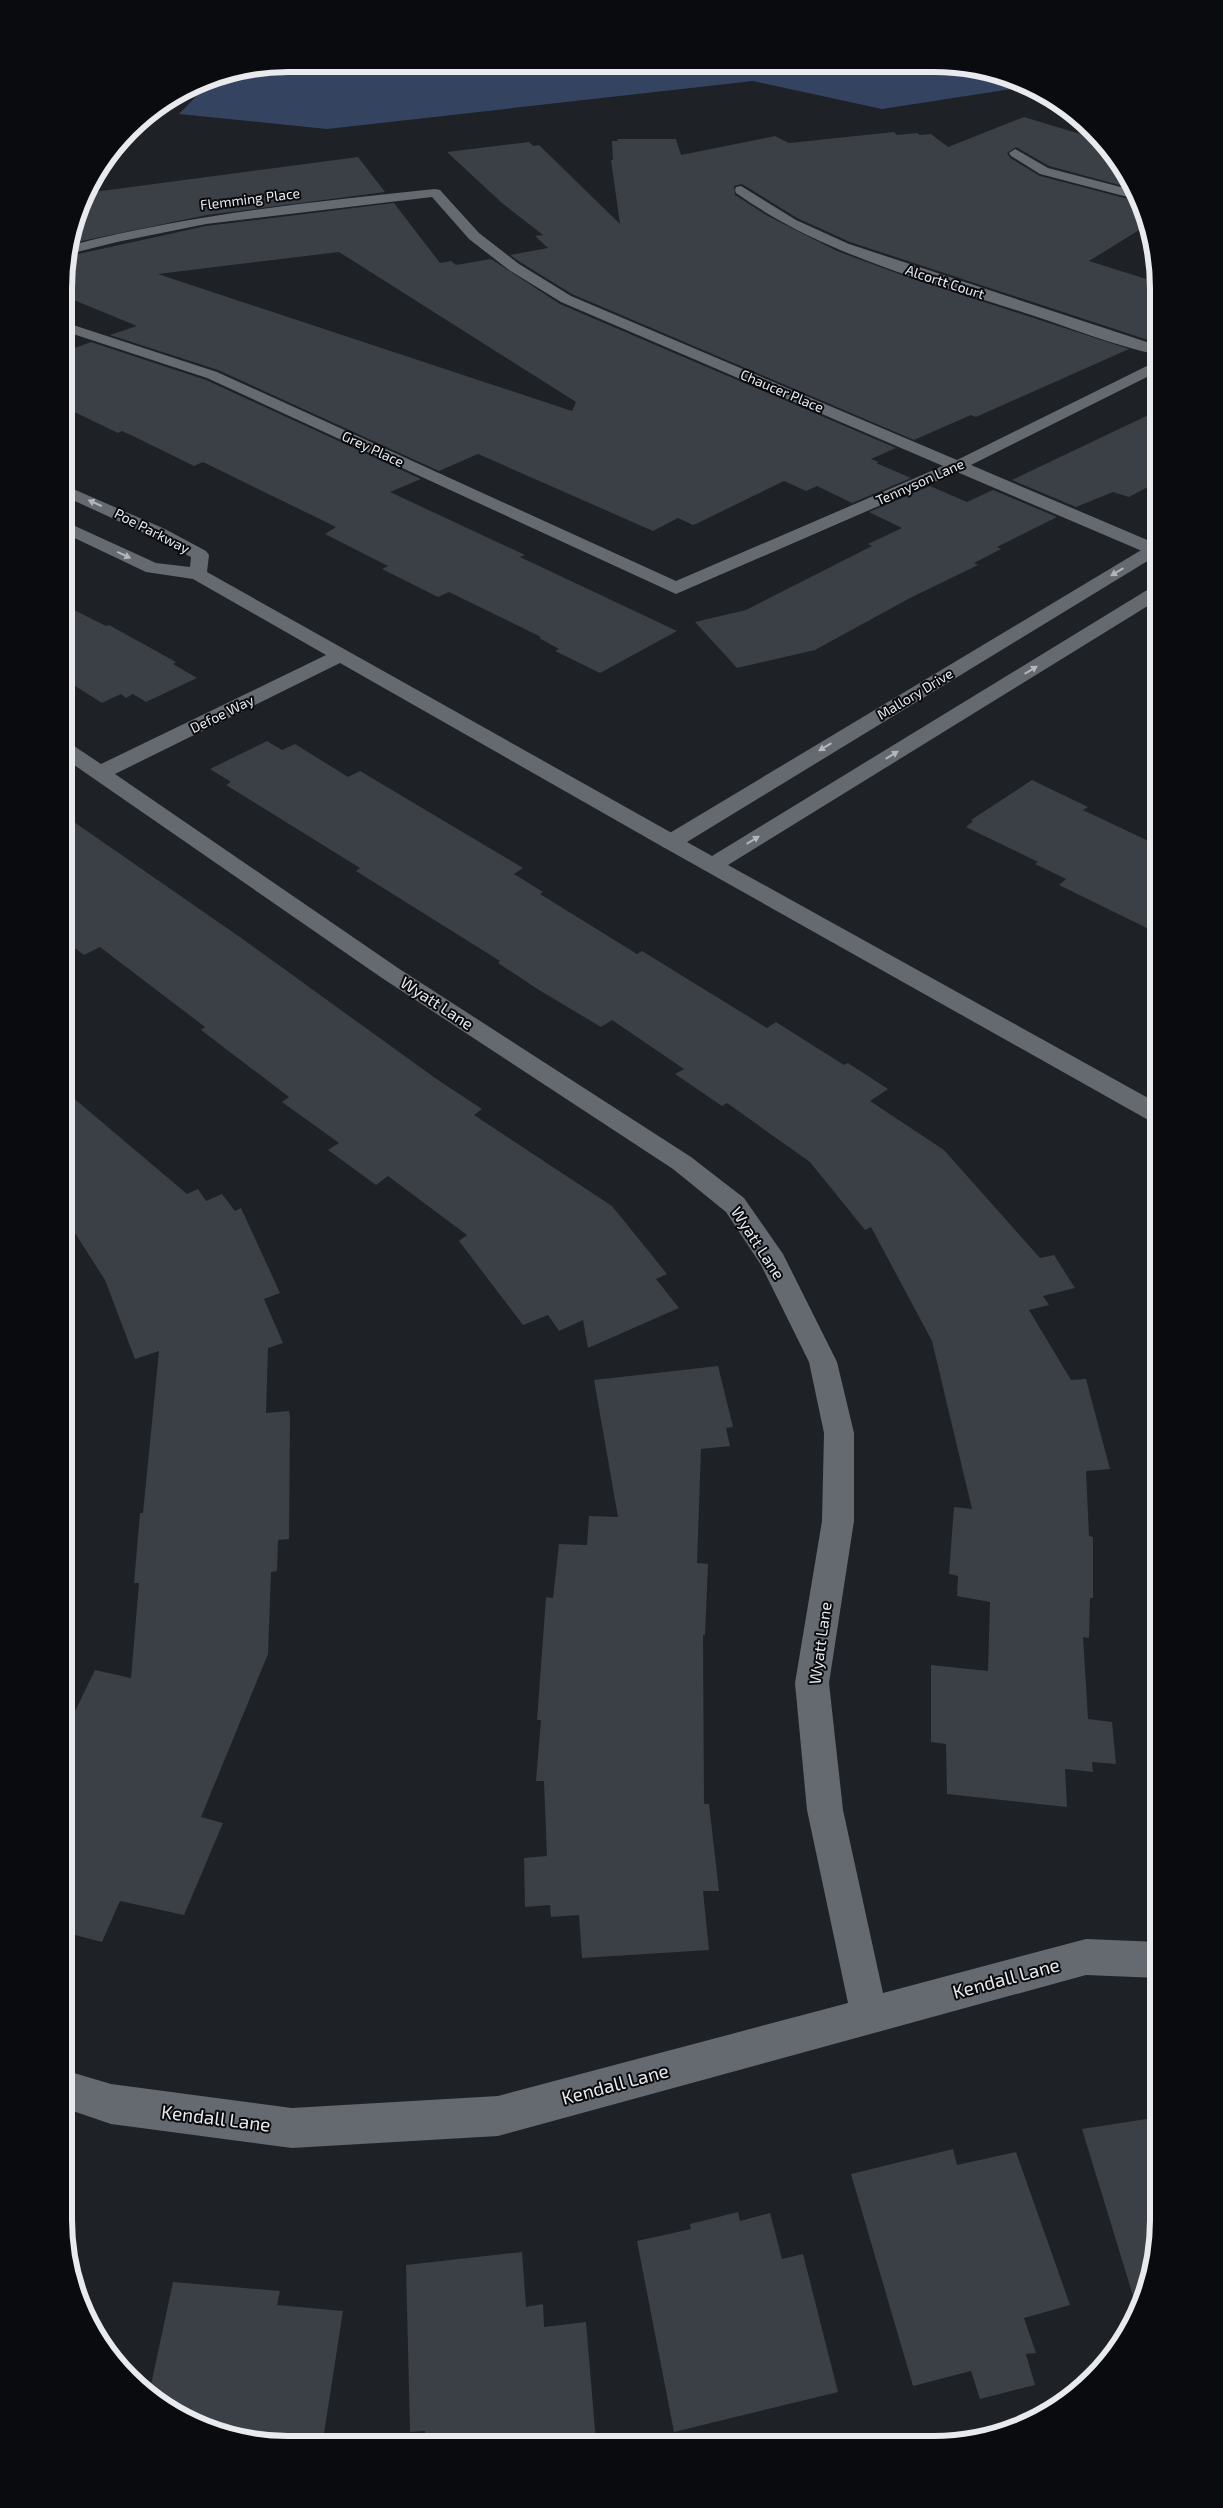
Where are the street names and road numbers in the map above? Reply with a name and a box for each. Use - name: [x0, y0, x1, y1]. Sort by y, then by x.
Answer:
- street label: Flemming Place: [199, 184, 301, 213]
- street label: Alcortt Court: [904, 261, 987, 302]
- street label: Chaucer Place: [738, 365, 826, 416]
- street label: Grey Place: [340, 427, 407, 470]
- street label: Tennyson Lane: [873, 455, 966, 509]
- street label: Poe Parkway: [112, 504, 193, 557]
- street label: Mallory Drive: [874, 664, 956, 723]
- street label: Defoe Way: [187, 691, 257, 736]
- street label: Wyatt Lane: [397, 972, 477, 1033]
- street label: Wyatt Lane: [728, 1203, 789, 1283]
- street label: Wyatt Lane: [804, 1601, 835, 1685]
- street label: Kendall Lane: [950, 1952, 1062, 2003]
- street label: Kendall Lane: [559, 2058, 671, 2109]
- street label: Kendall Lane: [160, 2099, 272, 2136]

